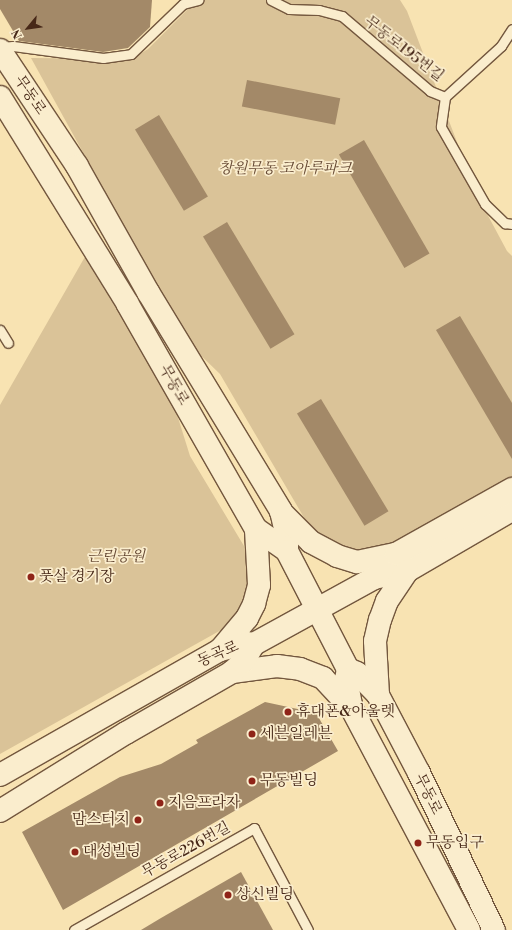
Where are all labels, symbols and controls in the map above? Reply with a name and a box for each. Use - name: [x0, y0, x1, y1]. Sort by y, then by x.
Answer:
- north arrow: [8, 8, 48, 48]
- street label: 무동로195번길: [361, 12, 447, 86]
- text: N: [9, 27, 26, 41]
- street label: 무동로: [10, 72, 50, 118]
- park label: 창원무동 코아루파크: [218, 160, 352, 178]
- street label: 무동로: [155, 362, 193, 408]
- park label: 근린공원: [87, 548, 145, 566]
- place label: 풋살 경기장: [39, 568, 115, 586]
- marker: 풋살 경기장: [26, 572, 36, 582]
- street label: 동곡로: [194, 637, 242, 671]
- place label: 휴대폰&아울렛: [296, 703, 395, 721]
- marker: 휴대폰&아울렛: [283, 707, 293, 717]
- place label: 세븐일레븐: [260, 725, 332, 743]
- marker: 세븐일레븐: [247, 729, 257, 739]
- street label: 무동로: [410, 771, 446, 817]
- place label: 무동빌딩: [260, 772, 318, 790]
- marker: 무동빌딩: [247, 776, 257, 786]
- place label: 지음프라자: [168, 794, 240, 812]
- marker: 지음프라자: [155, 798, 165, 808]
- place label: 맘스터치: [72, 811, 130, 829]
- marker: 맘스터치: [133, 815, 143, 825]
- street label: 무동로226번길: [139, 818, 233, 882]
- place label: 무동입구: [426, 834, 484, 852]
- marker: 무동입구: [413, 838, 423, 848]
- place label: 대성빌딩: [83, 843, 141, 861]
- marker: 대성빌딩: [70, 847, 80, 857]
- place label: 상신빌딩: [236, 886, 294, 904]
- marker: 상신빌딩: [223, 890, 233, 900]

